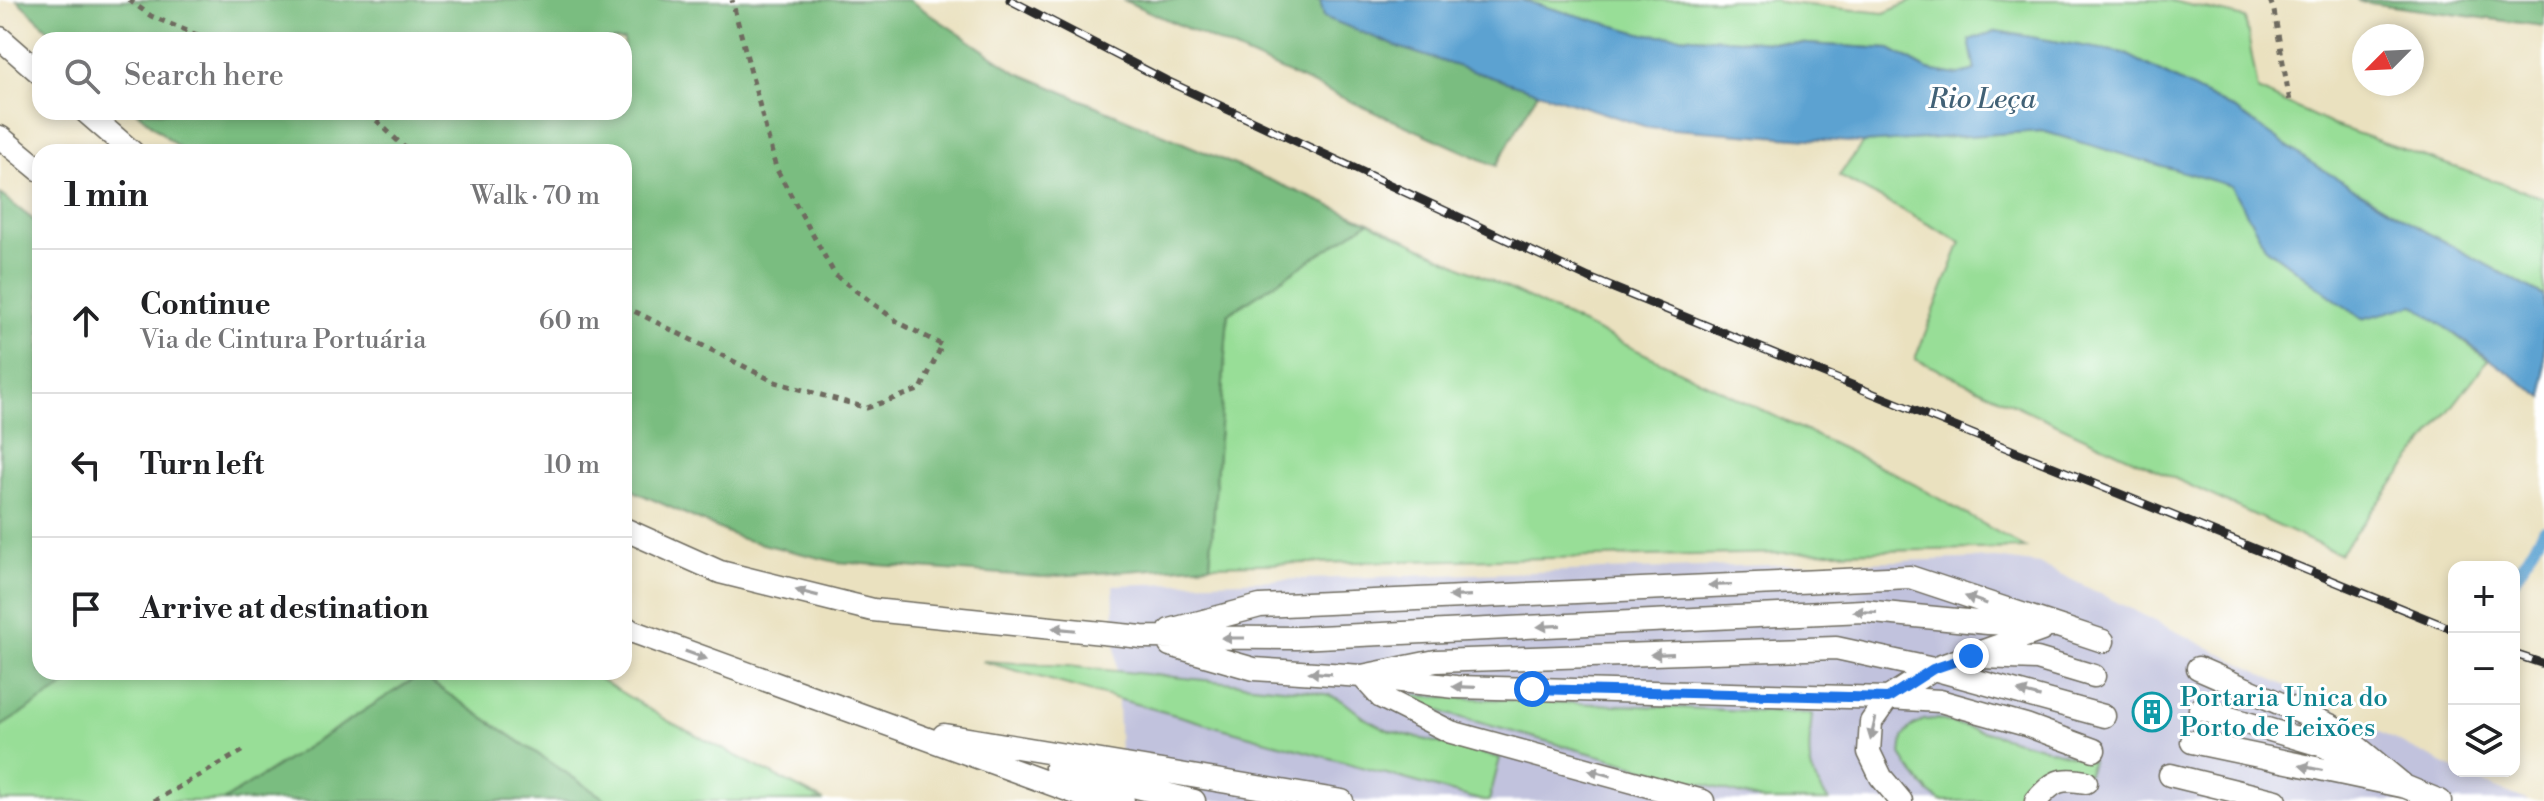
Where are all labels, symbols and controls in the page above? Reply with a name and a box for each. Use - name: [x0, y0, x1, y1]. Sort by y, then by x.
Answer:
- north arrow: [2352, 24, 2424, 96]
- search box: [32, 32, 632, 120]
- icon: search: [60, 54, 104, 98]
- text: Search here: [124, 57, 284, 95]
- water label: Rio Leça: [1927, 82, 2036, 117]
- text: 1 min: [64, 175, 148, 217]
- text: Walk · 70 m: [471, 180, 600, 212]
- text: Continue: [140, 286, 271, 324]
- icon: ahead: [64, 299, 108, 343]
- text: 60 m: [539, 305, 600, 337]
- text: Via de Cintura Portuária: [140, 324, 426, 356]
- icon: left: [64, 443, 108, 487]
- text: Turn left: [140, 446, 264, 484]
- text: 10 m: [544, 449, 600, 481]
- map controls: [2448, 561, 2520, 777]
- button: +: [2448, 561, 2520, 633]
- one-way arrow: [1707, 579, 1732, 592]
- icon: arrive: [64, 587, 108, 631]
- one-way arrow: [794, 587, 819, 599]
- text: Arrive at destination: [140, 590, 429, 628]
- one-way arrow: [1447, 590, 1472, 603]
- one-way arrow: [1964, 593, 1988, 605]
- one-way arrow: [1852, 606, 1877, 619]
- one-way arrow: [1536, 620, 1561, 633]
- one-way arrow: [1051, 623, 1076, 636]
- one-way arrow: [1220, 632, 1245, 644]
- button: −: [2448, 633, 2520, 705]
- route end: [1953, 638, 1989, 674]
- one-way arrow: [1649, 648, 1674, 661]
- one-way arrow: [684, 649, 708, 662]
- one-way arrow: [1307, 667, 1332, 680]
- route start: [1514, 671, 1550, 707]
- one-way arrow: [1451, 681, 1476, 694]
- place label: Portaria Unica do Porto de Leixões: [2180, 682, 2388, 744]
- one-way arrow: [2016, 688, 2041, 700]
- building icon: Portaria Unica do Porto de Leixões: [2131, 691, 2173, 733]
- button: layers: [2448, 705, 2520, 777]
- one-way arrow: [1866, 717, 1879, 742]
- one-way arrow: [2298, 761, 2323, 774]
- one-way arrow: [1588, 766, 1612, 779]

